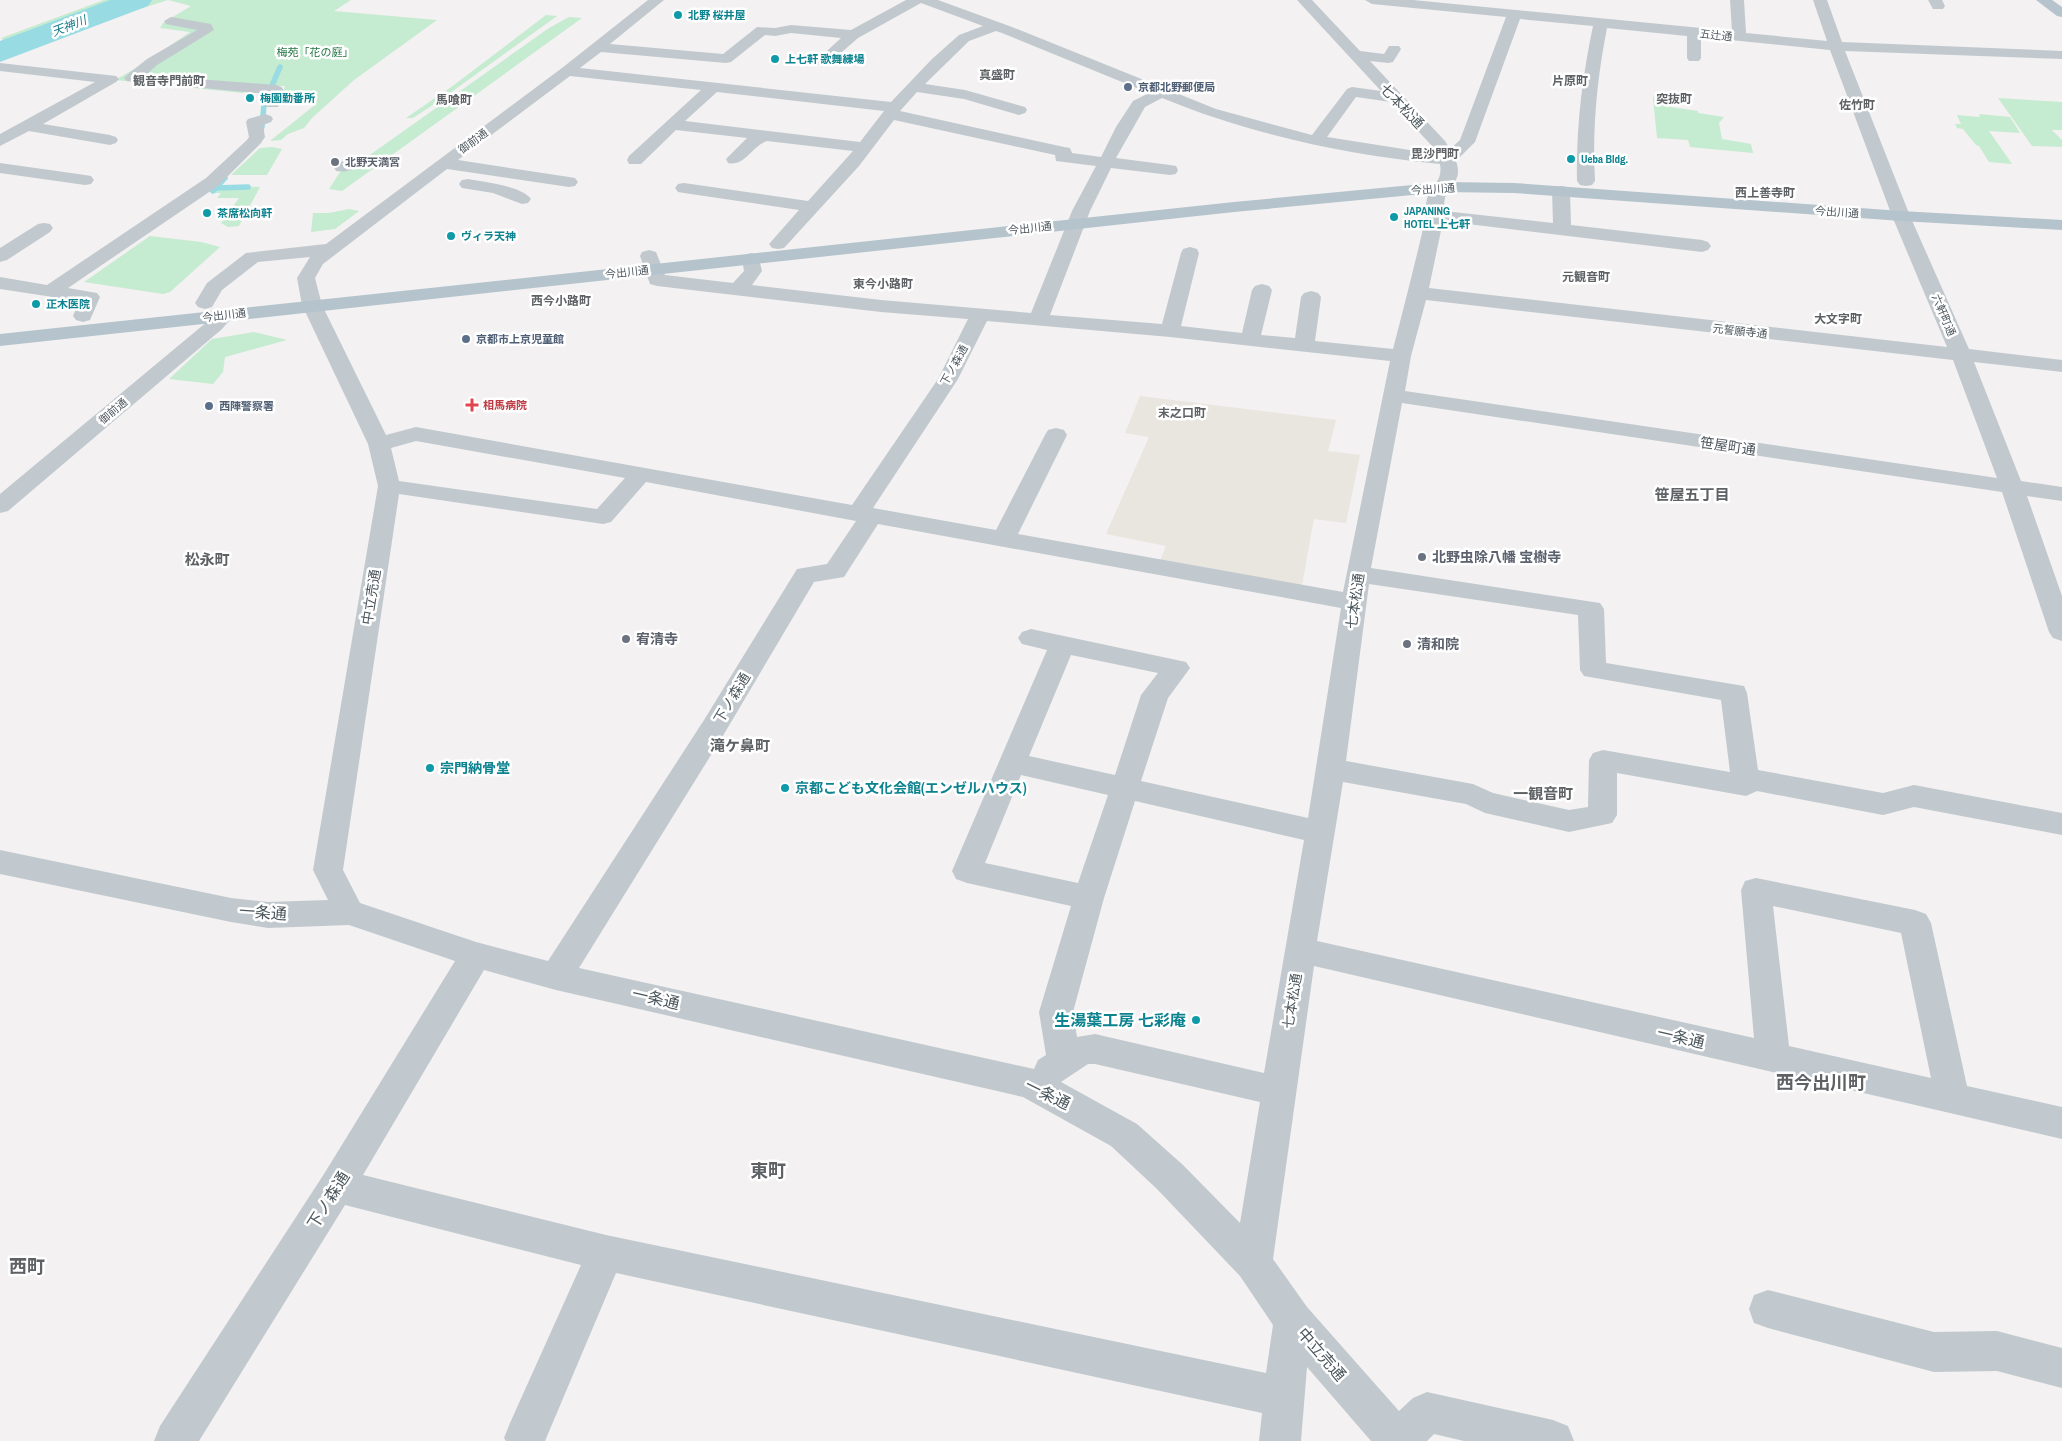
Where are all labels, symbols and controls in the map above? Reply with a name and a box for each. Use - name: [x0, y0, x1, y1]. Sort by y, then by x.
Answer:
- place label: 北野 桜井屋: [688, 8, 746, 22]
- marker: 北野 桜井屋: [672, 9, 684, 21]
- water label: 天神川: [49, 11, 91, 40]
- street label: 五辻通: [1699, 26, 1733, 44]
- park label: 梅苑「花の庭」: [277, 45, 354, 59]
- place label: 上七軒 歌舞練場: [785, 52, 865, 66]
- marker: 上七軒 歌舞練場: [769, 53, 781, 65]
- district label: 真盛町: [979, 67, 1015, 83]
- district label: 観音寺門前町: [133, 73, 205, 89]
- district label: 片原町: [1552, 73, 1588, 89]
- place label: 京都北野郵便局: [1138, 80, 1215, 94]
- street label: 七本松通: [1376, 80, 1428, 132]
- marker: 京都北野郵便局: [1122, 81, 1134, 93]
- place label: 梅園勤番所: [260, 91, 315, 105]
- district label: 突抜町: [1656, 91, 1692, 107]
- marker: 梅園勤番所: [244, 92, 256, 104]
- district label: 馬喰町: [436, 92, 472, 108]
- district label: 佐竹町: [1839, 97, 1875, 113]
- street label: 御前通: [455, 126, 490, 157]
- district label: 毘沙門町: [1411, 146, 1459, 162]
- place label: Ueba Bldg.: [1581, 152, 1629, 166]
- marker: Ueba Bldg.: [1565, 153, 1577, 165]
- place label: 北野天満宮: [345, 155, 400, 169]
- marker: 北野天満宮: [329, 156, 341, 168]
- street label: 今出川通: [1411, 180, 1455, 198]
- district label: 西上善寺町: [1735, 185, 1795, 201]
- street label: 今出川通: [1815, 203, 1859, 221]
- place label: JAPANING HOTEL 上七軒: [1404, 204, 1470, 231]
- place label: 茶席松向軒: [217, 206, 272, 220]
- marker: 茶席松向軒: [201, 207, 213, 219]
- marker: JAPANING HOTEL 上七軒: [1388, 211, 1400, 223]
- street label: 今出川通: [1007, 219, 1053, 237]
- place label: ヴィラ天神: [461, 229, 516, 243]
- marker: ヴィラ天神: [445, 230, 457, 242]
- street label: 今出川通: [604, 263, 650, 281]
- district label: 元観音町: [1562, 269, 1610, 285]
- district label: 東今小路町: [853, 276, 913, 292]
- street label: 六軒町通: [1929, 292, 1959, 338]
- district label: 西今小路町: [531, 293, 591, 309]
- place label: 正木医院: [46, 297, 90, 311]
- marker: 正木医院: [30, 298, 42, 310]
- street label: 今出川通: [201, 305, 247, 325]
- district label: 大文字町: [1814, 311, 1862, 327]
- street label: 元誓願寺通: [1712, 321, 1768, 341]
- place label: 京都市上京児童館: [476, 332, 564, 346]
- marker: 京都市上京児童館: [460, 333, 472, 345]
- street label: 下ノ森通: [937, 342, 971, 388]
- street label: 御前通: [95, 395, 130, 428]
- marker: 相馬病院: [465, 398, 479, 412]
- place label: 相馬病院: [483, 398, 527, 412]
- place label: 西陣警察署: [219, 399, 274, 413]
- marker: 西陣警察署: [203, 400, 215, 412]
- district label: 末之口町: [1158, 405, 1206, 421]
- street label: 笹屋町通: [1699, 433, 1757, 459]
- district label: 笹屋五丁目: [1654, 484, 1730, 505]
- place label: 北野虫除八幡 宝樹寺: [1432, 548, 1561, 566]
- district label: 松永町: [184, 549, 230, 570]
- marker: 北野虫除八幡 宝樹寺: [1416, 551, 1428, 563]
- street label: 中立売通: [358, 568, 384, 626]
- street label: 七本松通: [1342, 572, 1368, 630]
- place label: 宥清寺: [636, 630, 678, 648]
- marker: 宥清寺: [620, 633, 632, 645]
- place label: 清和院: [1417, 635, 1459, 653]
- marker: 清和院: [1401, 638, 1413, 650]
- street label: 下ノ森通: [710, 669, 754, 727]
- district label: 滝ケ鼻町: [710, 735, 770, 756]
- place label: 宗門納骨堂: [440, 759, 510, 777]
- marker: 宗門納骨堂: [424, 762, 436, 774]
- place label: 京都こども文化会館(エンゼルハウス): [795, 779, 1027, 797]
- marker: 京都こども文化会館(エンゼルハウス): [779, 782, 791, 794]
- district label: 一観音町: [1513, 783, 1573, 804]
- street label: 一条通: [238, 899, 288, 925]
- street label: 七本松通: [1279, 972, 1305, 1030]
- street label: 一条通: [630, 982, 682, 1014]
- place label: 生湯葉工房 七彩庵: [1054, 1009, 1186, 1031]
- marker: 生湯葉工房 七彩庵: [1190, 1014, 1202, 1026]
- street label: 一条通: [1655, 1021, 1707, 1053]
- district label: 西今出川町: [1776, 1070, 1866, 1095]
- street label: 一条通: [1022, 1074, 1074, 1114]
- district label: 東町: [750, 1158, 786, 1183]
- street label: 下ノ森通: [302, 1167, 354, 1233]
- district label: 西町: [9, 1254, 45, 1279]
- street label: 中立売通: [1293, 1323, 1351, 1385]

